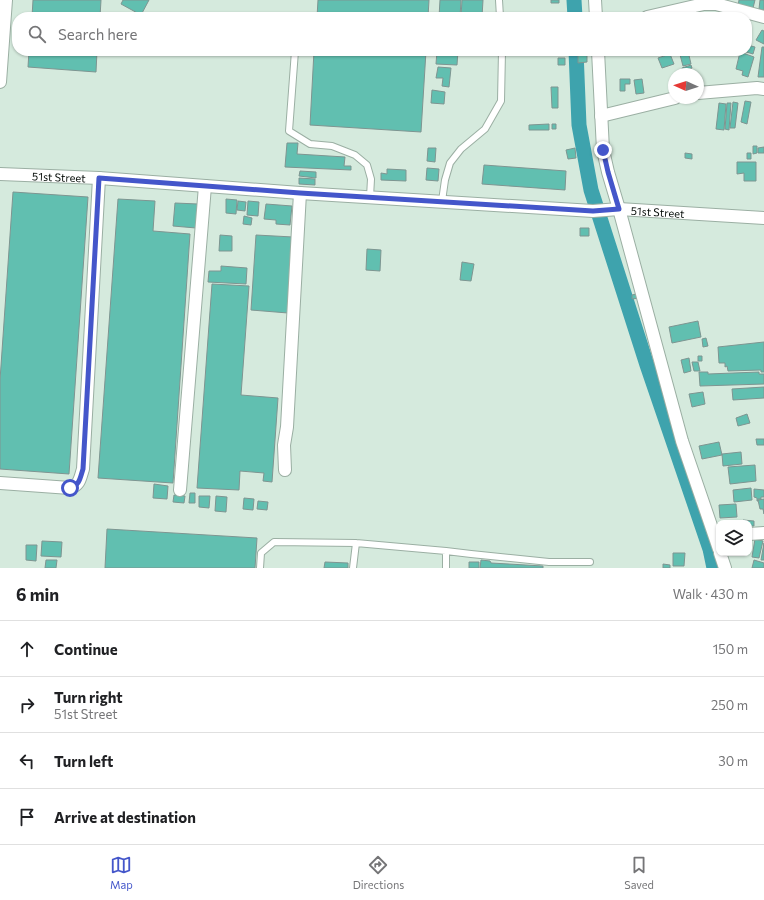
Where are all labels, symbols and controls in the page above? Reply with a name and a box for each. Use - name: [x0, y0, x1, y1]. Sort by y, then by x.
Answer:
- search box: [12, 12, 752, 56]
- icon: search: [26, 23, 48, 45]
- text: Search here: [58, 25, 137, 43]
- north arrow: [668, 68, 704, 104]
- route end: [594, 141, 612, 159]
- street label: 51st Street: [32, 169, 87, 184]
- street label: 51st Street: [630, 203, 685, 220]
- route start: [61, 479, 79, 497]
- map controls: [716, 520, 752, 556]
- button: layers: [716, 520, 752, 556]
- text: 6 min: [16, 584, 59, 605]
- text: Walk · 430 m: [673, 586, 748, 602]
- icon: ahead: [16, 638, 38, 660]
- text: Continue: [54, 640, 118, 658]
- text: 150 m: [713, 641, 748, 657]
- text: Turn right: [54, 688, 123, 706]
- icon: right: [16, 694, 38, 716]
- text: 250 m: [711, 697, 748, 713]
- text: 51st Street: [54, 706, 117, 722]
- icon: left: [16, 750, 38, 772]
- text: Turn left: [54, 752, 113, 770]
- text: 30 m: [718, 753, 748, 769]
- icon: arrive: [16, 806, 38, 828]
- text: Arrive at destination: [54, 808, 196, 826]
- tab: Map: [110, 854, 133, 891]
- tab: Directions: [353, 854, 404, 891]
- tab: Saved: [624, 854, 654, 891]

